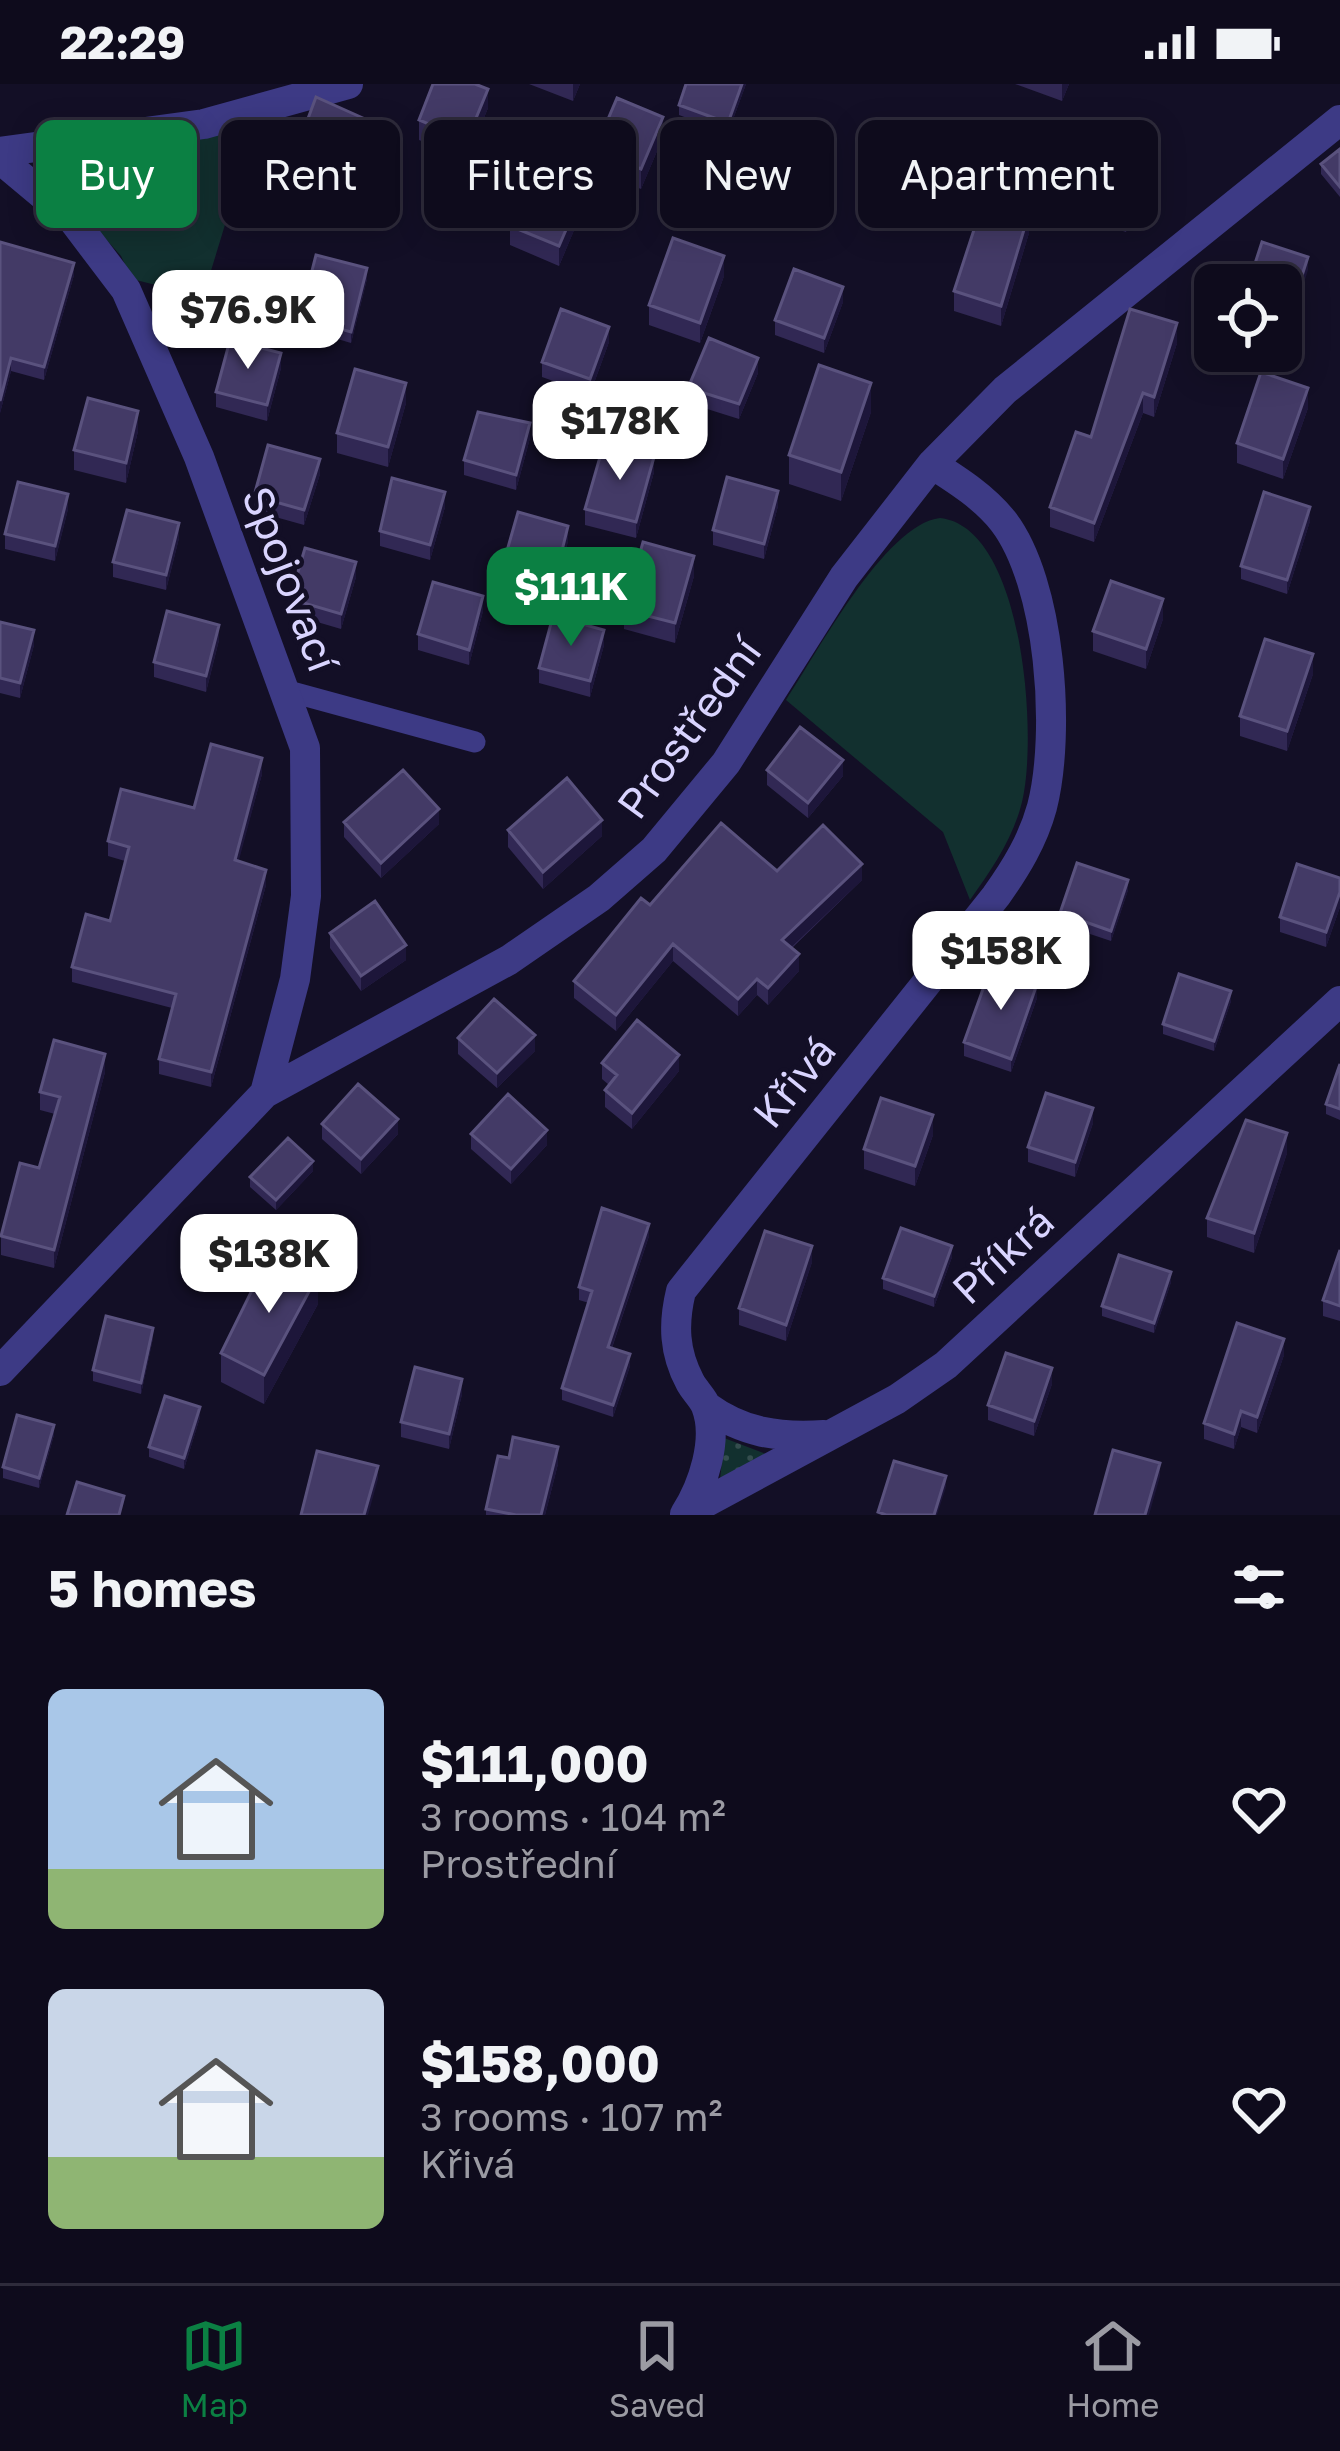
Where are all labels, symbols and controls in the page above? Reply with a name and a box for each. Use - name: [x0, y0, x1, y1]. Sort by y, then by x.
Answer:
- text: 22:29: [60, 15, 185, 69]
- chip: Buy: [36, 120, 197, 228]
- chip: Rent: [221, 120, 400, 228]
- chip: Filters: [424, 120, 636, 228]
- chip: New: [660, 120, 834, 228]
- chip: Apartment: [858, 120, 1158, 228]
- map controls: [1194, 264, 1302, 372]
- button: locate: [1194, 264, 1302, 372]
- pin: $76.9K: [150, 270, 346, 372]
- text: $76.9K: [179, 285, 317, 332]
- pin: $178K: [536, 381, 704, 483]
- text: $178K: [560, 396, 680, 443]
- street label: Spojovací: [233, 479, 350, 681]
- pin: $111K: [487, 547, 655, 649]
- text: $111K: [514, 562, 628, 609]
- street label: Prostřední: [606, 625, 772, 828]
- pin: $158K: [917, 911, 1085, 1013]
- text: $158K: [939, 926, 1063, 973]
- street label: Křivá: [742, 1026, 845, 1137]
- street label: Příkrá: [942, 1195, 1063, 1313]
- pin: $138K: [185, 1214, 353, 1316]
- text: $138K: [207, 1229, 331, 1276]
- icon: filters: [1226, 1554, 1292, 1620]
- text: 5 homes: [48, 1557, 257, 1618]
- text: $111,000: [420, 1732, 649, 1793]
- icon: home: [144, 1737, 288, 1881]
- icon: heart: [1226, 1776, 1292, 1842]
- text: 3 rooms · 104 m²: [420, 1793, 726, 1840]
- text: Prostřední: [420, 1840, 616, 1887]
- text: $158,000: [420, 2032, 660, 2093]
- icon: home: [144, 2037, 288, 2181]
- icon: heart: [1226, 2076, 1292, 2142]
- text: 3 rooms · 107 m²: [420, 2093, 723, 2140]
- text: Křivá: [420, 2140, 515, 2187]
- tab: Map: [181, 2313, 248, 2424]
- tab: Saved: [609, 2313, 705, 2424]
- tab: Home: [1066, 2313, 1159, 2424]

